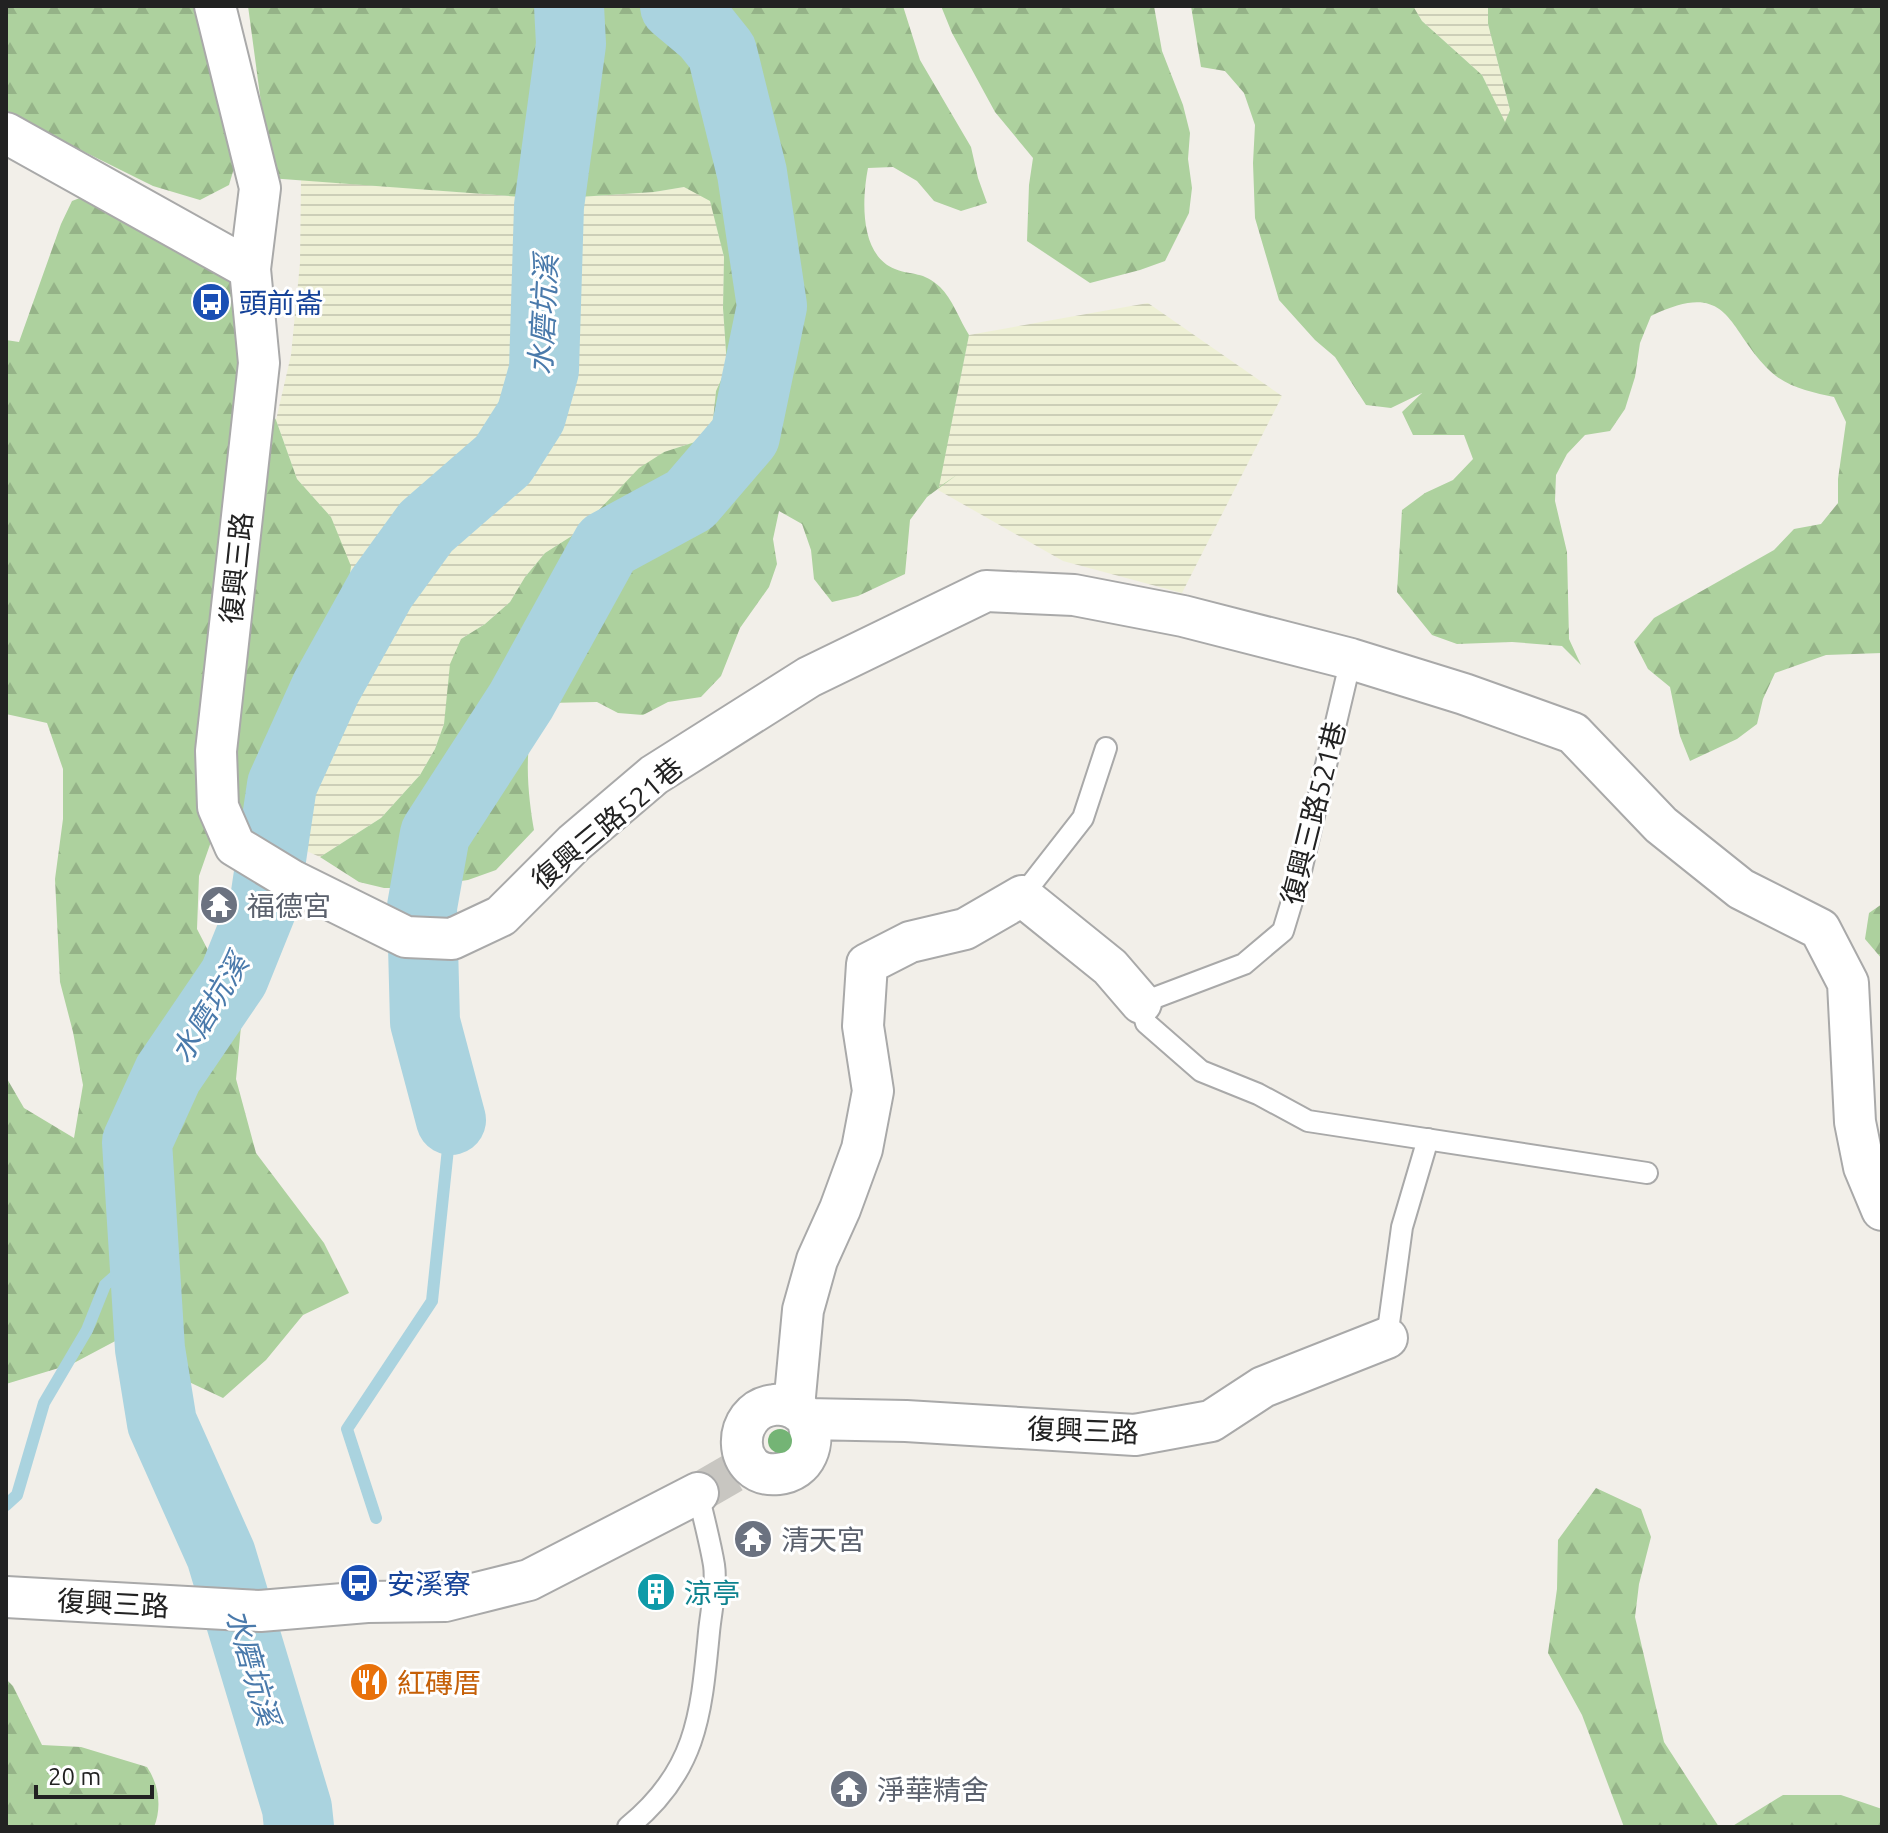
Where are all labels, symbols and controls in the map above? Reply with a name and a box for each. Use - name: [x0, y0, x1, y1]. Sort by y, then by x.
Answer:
- water label: 水磨坑溪: [523, 250, 563, 376]
- bus stop icon: 頭前崙: [190, 281, 232, 323]
- place label: 頭前崙: [239, 287, 323, 318]
- street label: 復興三路: [215, 511, 257, 625]
- street label: 復興三路521巷: [1275, 718, 1351, 908]
- street label: 復興三路521巷: [525, 751, 689, 895]
- temple icon: 福德宮: [198, 884, 240, 926]
- place label: 福德宮: [247, 890, 331, 921]
- water label: 水磨坑溪: [164, 944, 257, 1068]
- street label: 復興三路: [1026, 1413, 1140, 1447]
- temple icon: 清天宮: [732, 1518, 774, 1560]
- place label: 清天宮: [781, 1524, 865, 1555]
- bus stop icon: 安溪寮: [338, 1562, 380, 1604]
- place label: 安溪寮: [387, 1568, 471, 1599]
- building icon: 涼亭: [635, 1571, 677, 1613]
- place label: 涼亭: [684, 1577, 740, 1608]
- street label: 復興三路: [56, 1585, 170, 1621]
- water label: 水磨坑溪: [220, 1605, 287, 1733]
- restaurant icon: 紅磚厝: [348, 1661, 390, 1703]
- place label: 紅磚厝: [397, 1667, 481, 1698]
- scale bar: [36, 1749, 152, 1799]
- text: 20 m: [48, 1763, 101, 1790]
- temple icon: 淨華精舍: [828, 1768, 870, 1810]
- place label: 淨華精舍: [877, 1774, 989, 1805]

